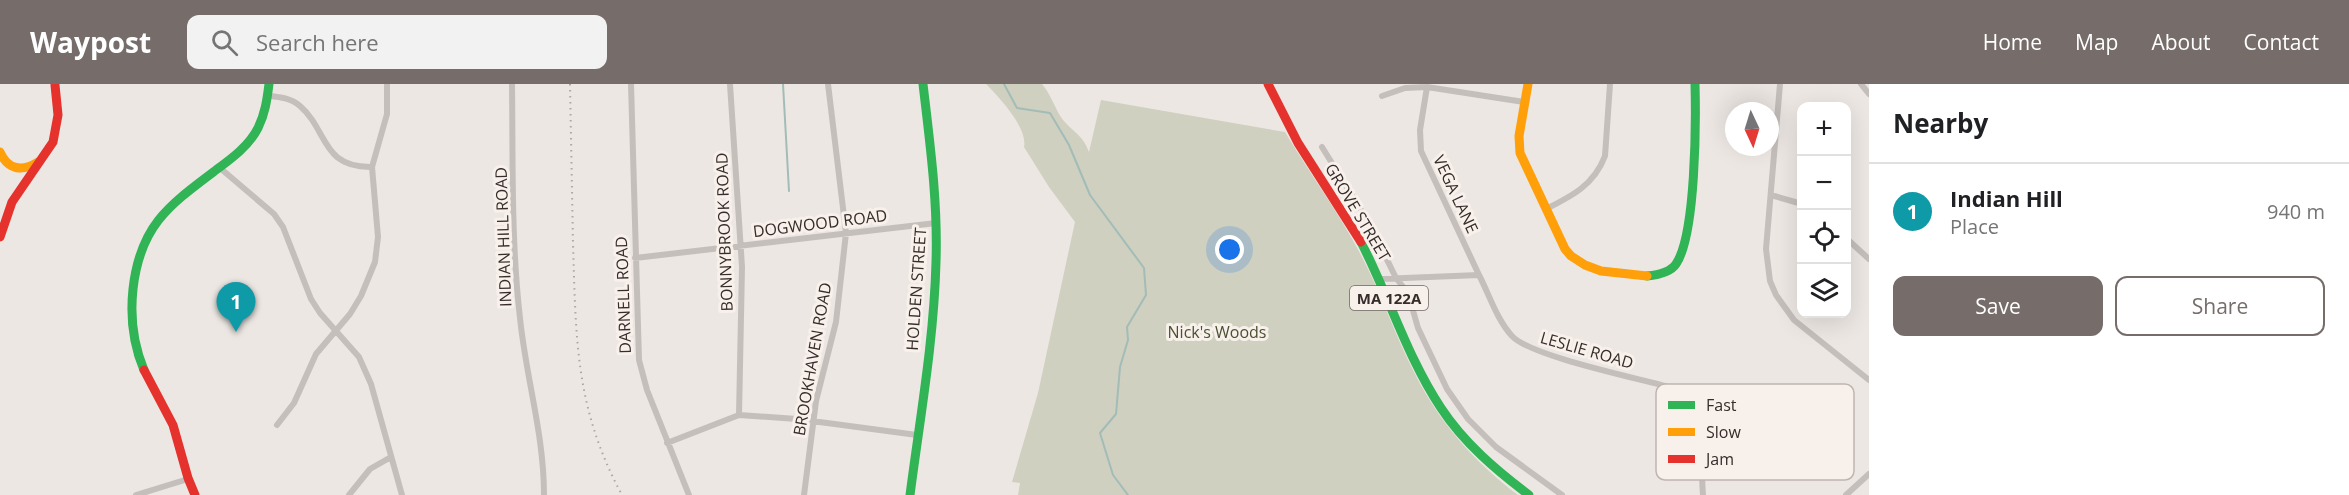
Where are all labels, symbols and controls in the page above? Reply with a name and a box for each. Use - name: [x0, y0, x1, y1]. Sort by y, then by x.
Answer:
- search box: [187, 15, 607, 69]
- text: Waypost: [30, 23, 151, 61]
- icon: search: [208, 26, 241, 59]
- text: Search here: [256, 27, 379, 57]
- text: Home: [1983, 28, 2042, 56]
- text: Map: [2075, 28, 2118, 56]
- text: About: [2151, 28, 2211, 56]
- text: Contact: [2244, 28, 2319, 56]
- north arrow: [1725, 102, 1779, 156]
- map controls: [1797, 102, 1851, 318]
- button: +: [1797, 102, 1851, 156]
- text: Nearby: [1893, 105, 1988, 141]
- street label: VEGA LANE: [1428, 151, 1484, 237]
- street label: BONNYBROOK ROAD: [710, 152, 738, 312]
- button: −: [1797, 156, 1851, 210]
- street label: GROVE STREET: [1320, 159, 1396, 265]
- street label: INDIAN HILL ROAD: [490, 167, 516, 307]
- text: Indian Hill: [1950, 183, 2063, 213]
- text: 1: [1907, 198, 1918, 225]
- text: 940 m: [2267, 198, 2325, 225]
- street label: DOGWOOD ROAD: [752, 204, 888, 242]
- button: locate: [1797, 210, 1851, 264]
- text: Place: [1950, 213, 1999, 240]
- street label: HOLDEN STREET: [901, 227, 931, 351]
- your location: [1215, 235, 1244, 264]
- street label: DARNELL ROAD: [610, 236, 636, 354]
- button: layers: [1797, 264, 1851, 318]
- button: Save: [1893, 276, 2103, 336]
- button: Share: [2115, 276, 2325, 336]
- street label: BROOKHAVEN ROAD: [788, 281, 836, 437]
- pin: 1: [216, 282, 256, 332]
- road number: MA 122A: [1350, 286, 1428, 310]
- park label: Nick's Woods: [1168, 321, 1266, 343]
- street label: LESLIE ROAD: [1538, 326, 1636, 374]
- legend: [1656, 384, 1854, 480]
- text: Fast: [1706, 394, 1737, 416]
- text: Slow: [1706, 421, 1741, 443]
- text: Jam: [1704, 448, 1734, 470]

